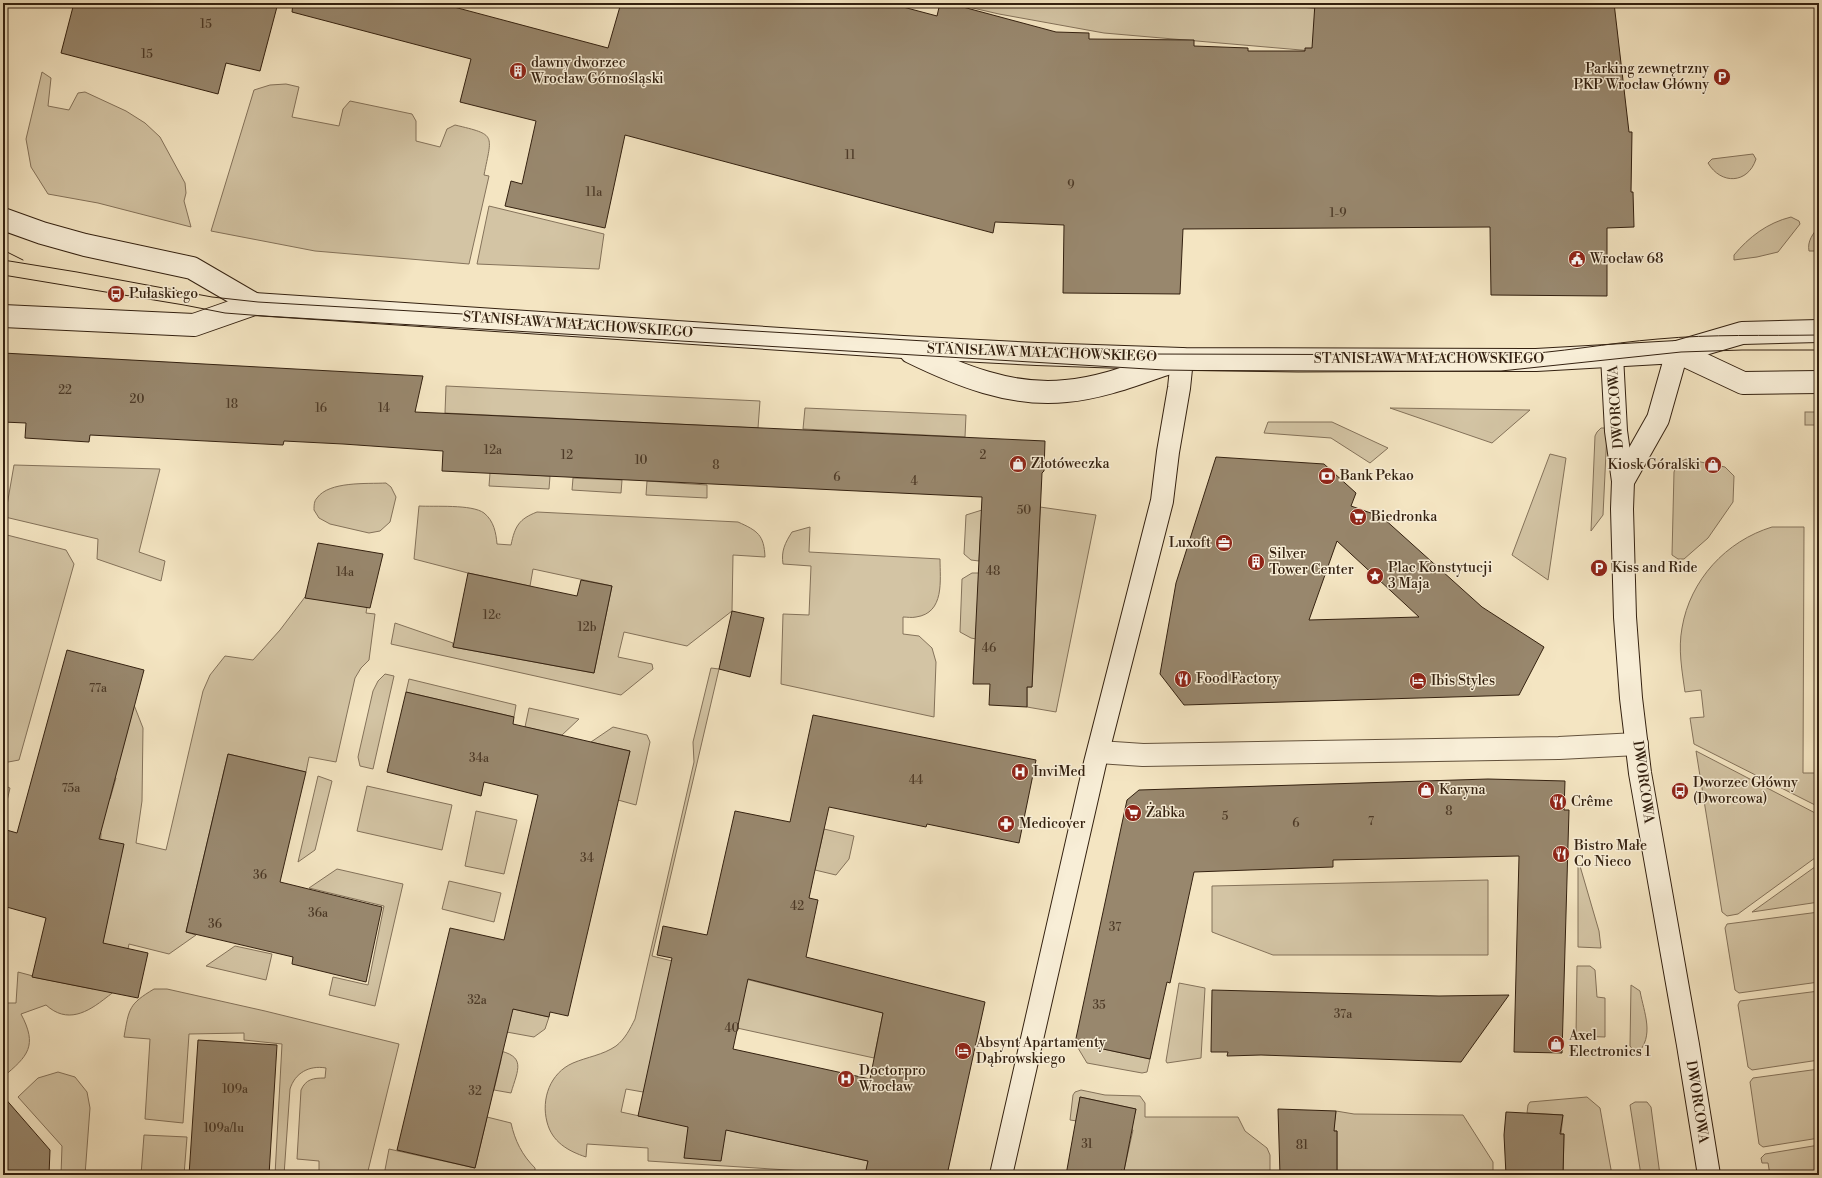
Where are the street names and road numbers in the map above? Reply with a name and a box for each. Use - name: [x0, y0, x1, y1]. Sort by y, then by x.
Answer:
- street label: STANISŁAWA MAŁACHOWSKIEGO: [462, 308, 694, 342]
- street label: STANISŁAWA MAŁACHOWSKIEGO: [927, 340, 1157, 366]
- street label: STANISŁAWA MAŁACHOWSKIEGO: [1314, 350, 1544, 368]
- street label: DWORCOWA: [1604, 364, 1628, 449]
- street label: DWORCOWA: [1628, 739, 1658, 825]
- street label: DWORCOWA: [1682, 1059, 1712, 1145]

